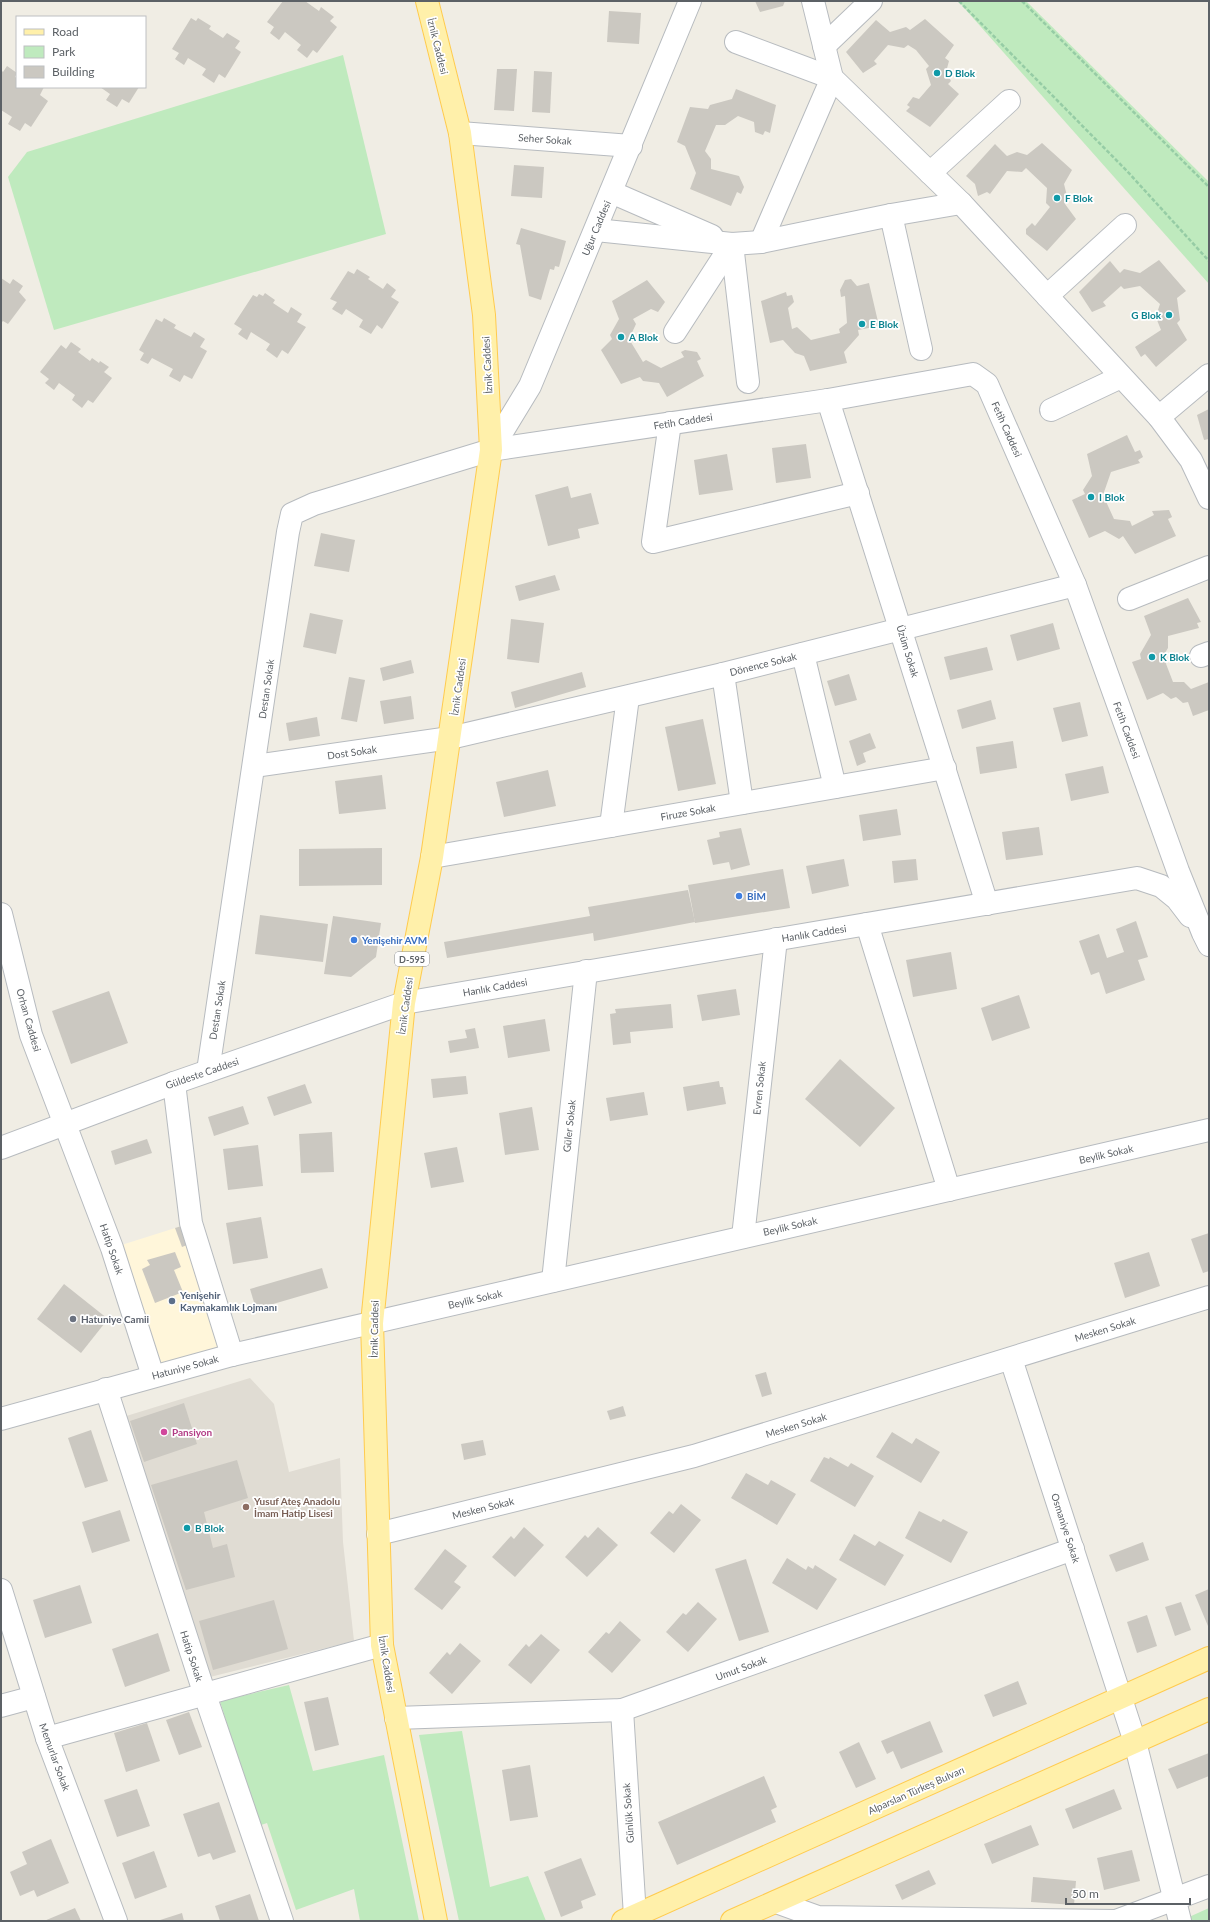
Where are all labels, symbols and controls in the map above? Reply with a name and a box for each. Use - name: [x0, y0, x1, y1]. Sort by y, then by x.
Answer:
- legend: [16, 16, 146, 88]
- street label: İznik Caddesi: [425, 17, 451, 75]
- text: Road: [52, 24, 79, 39]
- text: Park: [52, 44, 76, 59]
- text: Building: [52, 64, 95, 79]
- place label: D Blok: [945, 67, 976, 79]
- marker: D Blok: [932, 68, 942, 78]
- street label: Seher Sokak: [518, 131, 573, 147]
- place label: F Blok: [1065, 192, 1094, 204]
- marker: F Blok: [1052, 193, 1062, 203]
- street label: Uğur Caddesi: [579, 199, 613, 257]
- place label: G Blok: [1131, 309, 1162, 321]
- marker: G Blok: [1164, 310, 1174, 320]
- place label: E Blok: [870, 318, 899, 330]
- marker: E Blok: [857, 319, 867, 329]
- place label: A Blok: [628, 331, 659, 343]
- marker: A Blok: [616, 332, 626, 342]
- street label: İznik Caddesi: [479, 336, 495, 394]
- street label: Fetih Caddesi: [989, 399, 1025, 459]
- street label: Fetih Caddesi: [653, 410, 713, 432]
- place label: I Blok: [1099, 491, 1125, 503]
- marker: I Blok: [1086, 492, 1096, 502]
- street label: Üzüm Sokak: [894, 623, 922, 680]
- street label: Dönence Sokak: [728, 650, 799, 678]
- place label: K Blok: [1160, 651, 1190, 663]
- marker: K Blok: [1147, 652, 1157, 662]
- street label: Destan Sokak: [256, 658, 276, 720]
- street label: İznik Caddesi: [448, 658, 468, 716]
- street label: Fetih Caddesi: [1111, 700, 1143, 760]
- street label: Dost Sokak: [326, 742, 378, 761]
- street label: Firuze Sokak: [660, 801, 717, 823]
- place label: BİM: [747, 890, 766, 902]
- marker: BİM: [734, 891, 744, 901]
- street label: Hanlık Caddesi: [781, 922, 847, 944]
- place label: Yenişehir AVM: [361, 934, 427, 946]
- marker: Yenişehir AVM: [349, 935, 359, 945]
- road number: D-595: [395, 952, 429, 966]
- street label: Hanlık Caddesi: [462, 975, 528, 999]
- street label: İznik Caddesi: [395, 977, 415, 1035]
- street label: Destan Sokak: [206, 979, 228, 1041]
- street label: Orhan Caddesi: [14, 987, 44, 1053]
- street label: Güldeste Caddesi: [164, 1055, 240, 1091]
- street label: Evren Sokak: [750, 1060, 768, 1115]
- street label: Güler Sokak: [560, 1098, 578, 1153]
- street label: Beylik Sokak: [1078, 1142, 1135, 1166]
- street label: Beylik Sokak: [762, 1214, 819, 1238]
- street label: Hatip Sokak: [98, 1222, 127, 1277]
- street label: Beylik Sokak: [447, 1287, 504, 1311]
- place label: Yenişehir Kaymakamlık Lojmanı: [179, 1289, 277, 1313]
- marker: Yenişehir Kaymakamlık Lojmanı: [167, 1296, 177, 1306]
- street label: İznik Caddesi: [367, 1300, 381, 1358]
- place label: Hatuniye Camii: [81, 1313, 150, 1325]
- marker: Hatuniye Camii: [68, 1314, 78, 1324]
- street label: Mesken Sokak: [1073, 1314, 1138, 1344]
- street label: Hatuniye Sokak: [150, 1352, 221, 1382]
- street label: Mesken Sokak: [764, 1410, 829, 1440]
- place label: Pansiyon: [172, 1426, 213, 1438]
- marker: Pansiyon: [159, 1427, 169, 1437]
- street label: Osmaniye Sokak: [1049, 1492, 1083, 1565]
- street label: Mesken Sokak: [451, 1494, 516, 1521]
- place label: Yusuf Ateş Anadolu İmam Hatip Lisesi: [253, 1495, 340, 1519]
- marker: Yusuf Ateş Anadolu İmam Hatip Lisesi: [241, 1502, 251, 1512]
- place label: B Blok: [195, 1522, 225, 1534]
- marker: B Blok: [182, 1523, 192, 1533]
- street label: Hatip Sokak: [178, 1629, 206, 1684]
- street label: İznik Caddesi: [377, 1635, 397, 1693]
- street label: Umut Sokak: [714, 1653, 769, 1683]
- street label: Memurlar Sokak: [37, 1721, 73, 1793]
- street label: Alparslan Türkeş Bulvarı: [866, 1763, 966, 1817]
- street label: Günlük Sokak: [620, 1782, 636, 1843]
- scale bar: [1066, 1880, 1190, 1906]
- text: 50 m: [1072, 1886, 1099, 1901]

